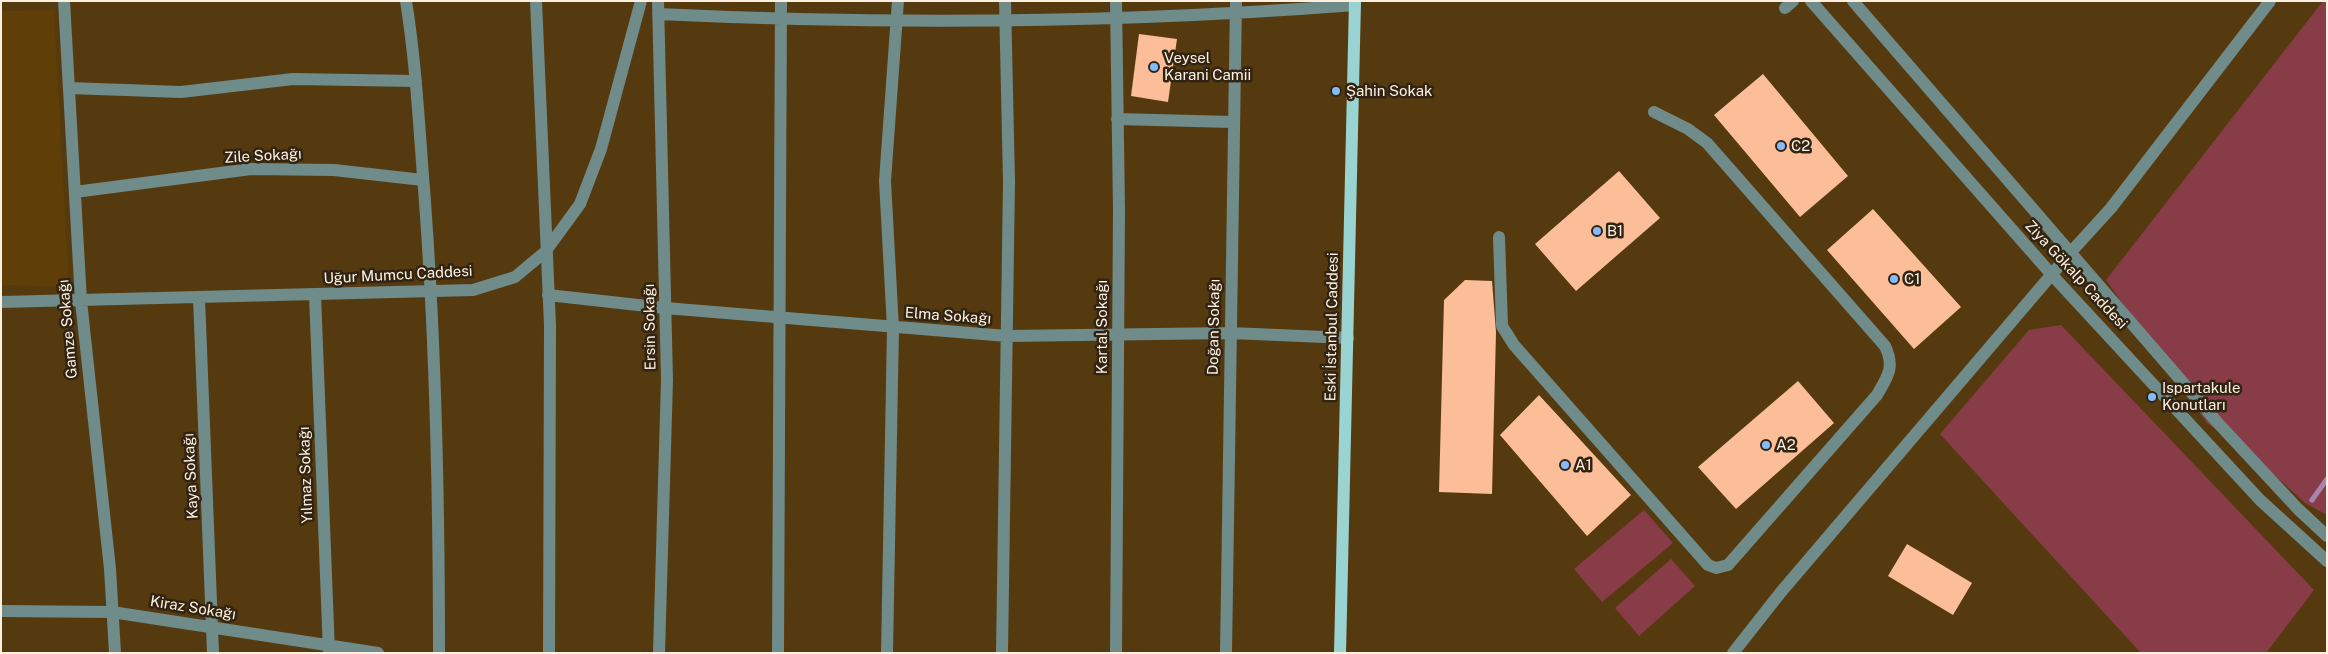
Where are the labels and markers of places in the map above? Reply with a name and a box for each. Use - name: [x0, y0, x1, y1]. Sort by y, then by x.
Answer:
- place label: Veysel Karani Camii: [1164, 49, 1251, 84]
- marker: Veysel Karani Camii: [1148, 61, 1160, 73]
- place label: Şahin Sokak: [1346, 82, 1433, 100]
- marker: Şahin Sokak: [1330, 85, 1342, 97]
- place label: C2: [1791, 137, 1810, 155]
- marker: C2: [1775, 140, 1787, 152]
- place label: B1: [1607, 222, 1623, 240]
- marker: B1: [1591, 225, 1603, 237]
- place label: C1: [1904, 270, 1920, 288]
- marker: C1: [1888, 273, 1900, 285]
- place label: Ispartakule Konutları: [2162, 379, 2240, 414]
- marker: Ispartakule Konutları: [2146, 391, 2158, 403]
- place label: A2: [1776, 436, 1796, 454]
- marker: A2: [1760, 439, 1772, 451]
- place label: A1: [1575, 456, 1592, 474]
- marker: A1: [1559, 459, 1571, 471]

